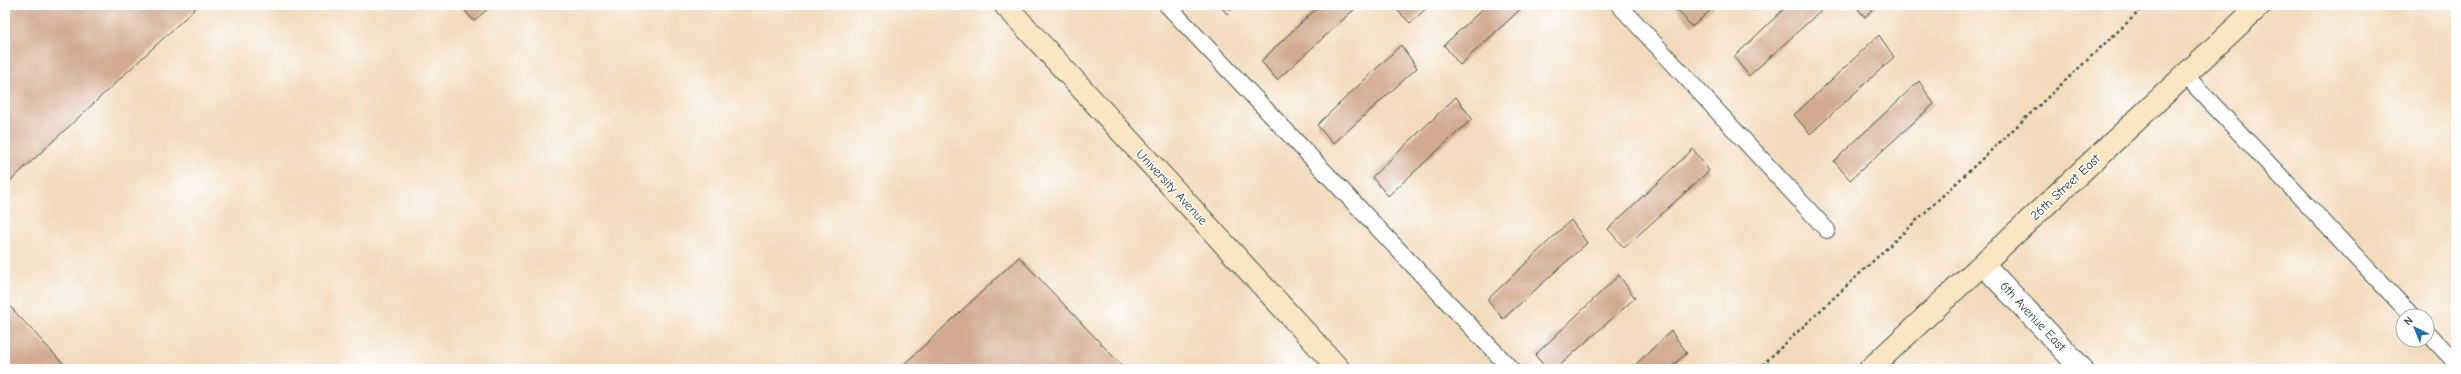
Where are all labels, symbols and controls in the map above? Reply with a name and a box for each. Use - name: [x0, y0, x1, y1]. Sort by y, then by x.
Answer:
- street label: University Avenue: [1133, 146, 1211, 228]
- street label: 26th Street East: [2027, 150, 2104, 223]
- street label: 6th Avenue East: [1997, 278, 2070, 355]
- north arrow: [2395, 308, 2435, 348]
- text: N: [2401, 314, 2416, 328]

